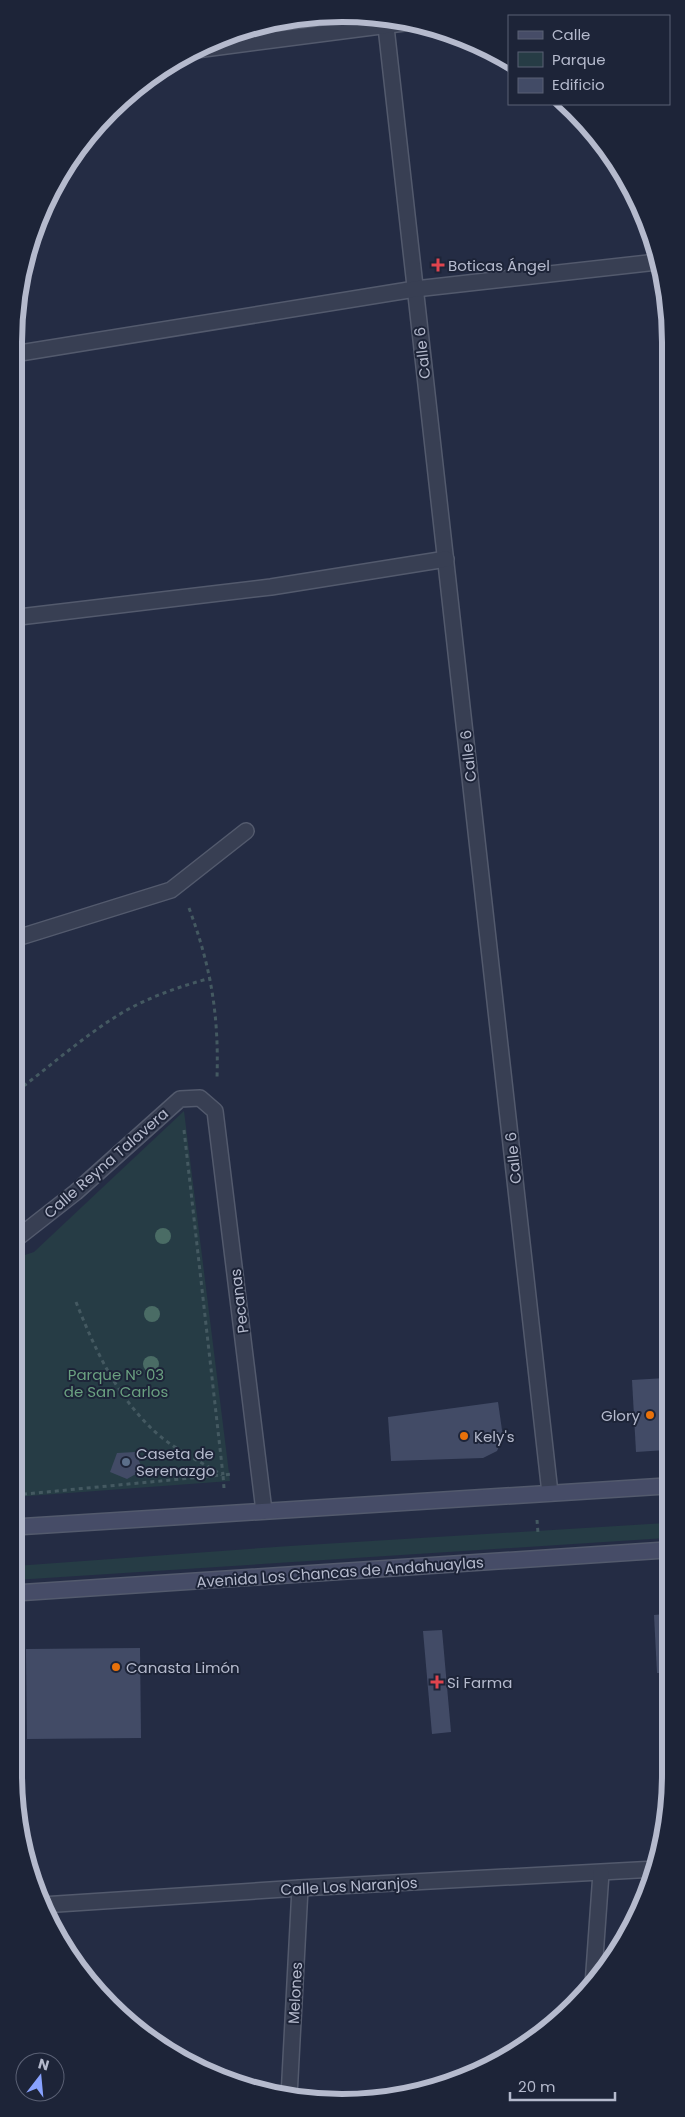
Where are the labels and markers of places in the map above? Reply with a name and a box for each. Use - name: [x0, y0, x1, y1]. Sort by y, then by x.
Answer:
- place label: Boticas Ángel: [448, 255, 550, 276]
- marker: Boticas Ángel: [432, 259, 444, 271]
- place label: Glory: [601, 1405, 641, 1426]
- marker: Glory: [644, 1409, 656, 1421]
- place label: Kely's: [474, 1426, 515, 1447]
- marker: Kely's: [458, 1430, 470, 1442]
- place label: Caseta de Serenazgo: [136, 1443, 215, 1481]
- marker: Caseta de Serenazgo: [120, 1456, 132, 1468]
- place label: Canasta Limón: [126, 1657, 240, 1678]
- marker: Canasta Limón: [110, 1661, 122, 1673]
- place label: Si Farma: [447, 1672, 512, 1693]
- marker: Si Farma: [431, 1676, 443, 1688]

